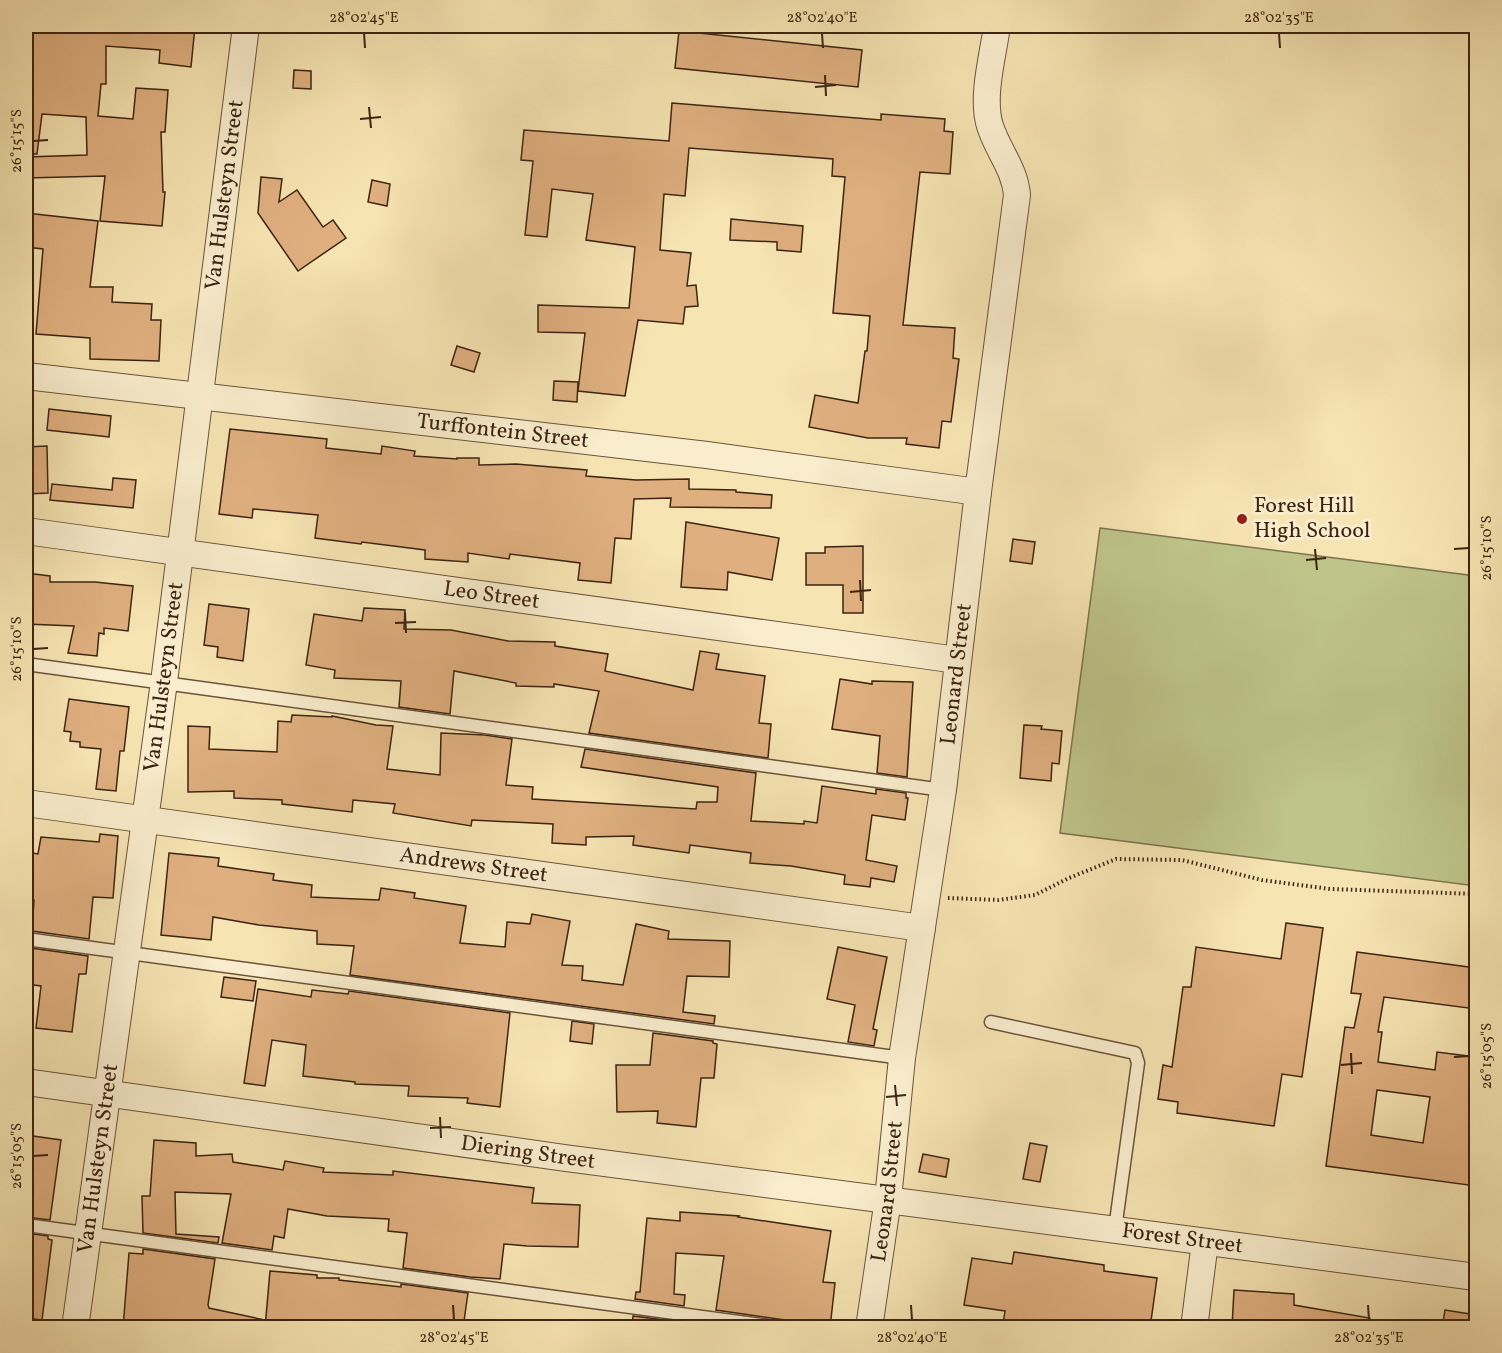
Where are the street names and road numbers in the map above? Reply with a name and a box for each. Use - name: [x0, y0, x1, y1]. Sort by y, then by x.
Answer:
- street label: Van Hulsteyn Street: [198, 98, 252, 292]
- street label: Turffontein Street: [415, 406, 591, 457]
- street label: Leo Street: [442, 574, 542, 618]
- street label: Van Hulsteyn Street: [136, 580, 192, 774]
- street label: Leonard Street: [933, 601, 980, 747]
- street label: Andrews Street: [398, 840, 550, 891]
- street label: Van Hulsteyn Street: [70, 1061, 127, 1256]
- street label: Leonard Street: [863, 1119, 911, 1264]
- street label: Diering Street: [459, 1128, 597, 1177]
- street label: Forest Street: [1120, 1215, 1245, 1262]

